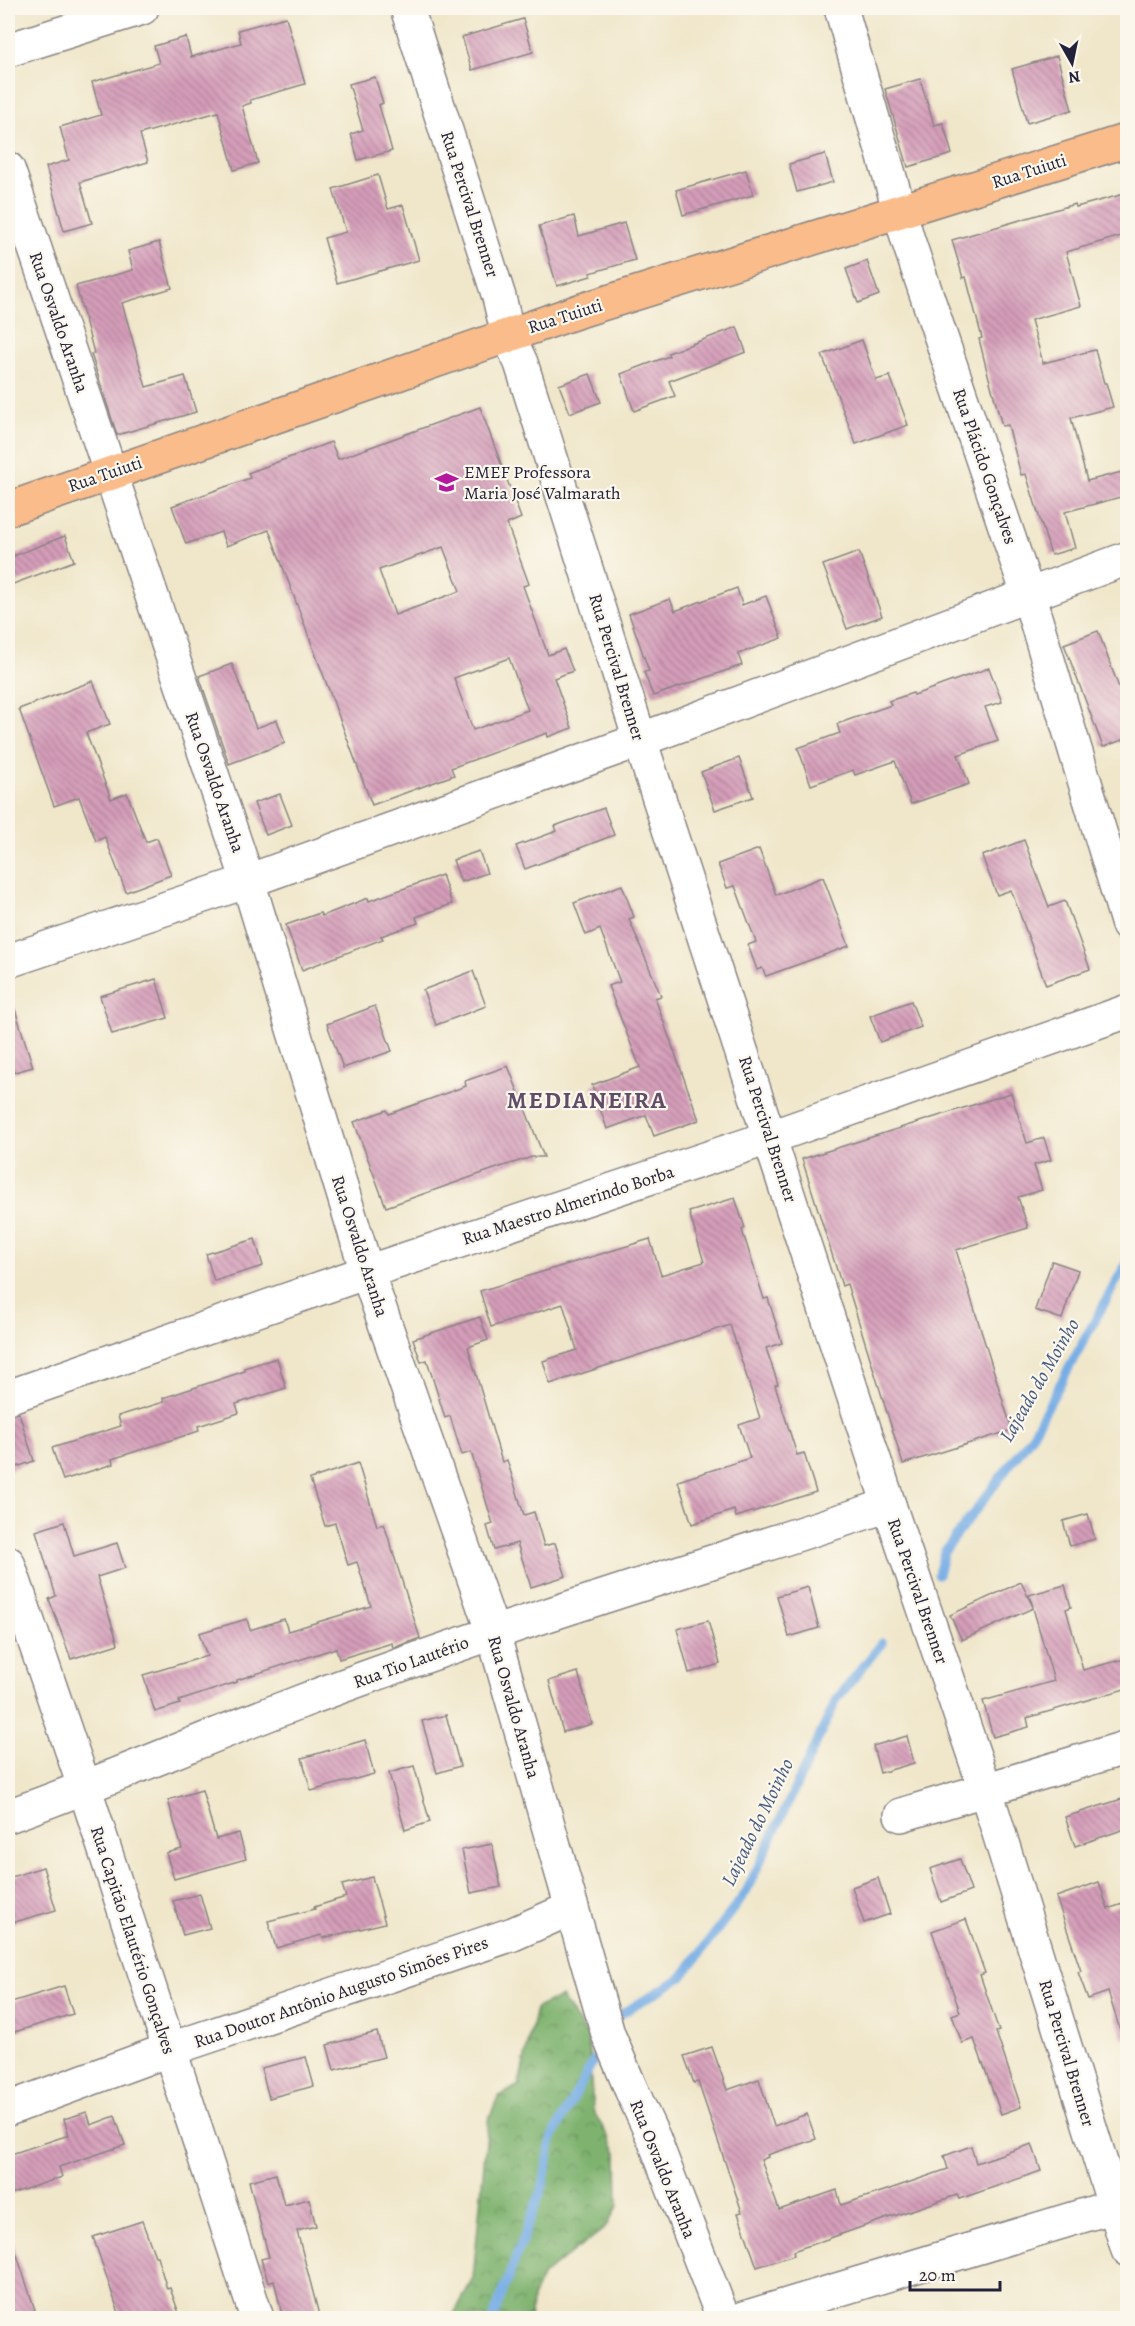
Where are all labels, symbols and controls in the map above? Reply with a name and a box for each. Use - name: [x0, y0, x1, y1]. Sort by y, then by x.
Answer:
- north arrow: [1042, 33, 1102, 93]
- text: N: [1066, 65, 1082, 89]
- street label: Rua Percival Brenner: [435, 128, 505, 280]
- street label: Rua Tuiuti: [989, 148, 1069, 194]
- street label: Rua Osvaldo Aranha: [24, 248, 95, 396]
- street label: Rua Tuiuti: [525, 293, 605, 339]
- street label: Rua Plácido Gonçalves: [947, 385, 1023, 547]
- street label: Rua Tuiuti: [65, 450, 145, 498]
- place label: EMEF Professora Maria José Valmarath: [464, 460, 621, 505]
- school or university icon: EMEF Professora Maria José Valmarath: [433, 469, 459, 495]
- street label: Rua Percival Brenner: [583, 590, 651, 744]
- street label: Rua Osvaldo Aranha: [180, 708, 251, 856]
- street label: Rua Percival Brenner: [733, 1053, 803, 1205]
- district label: MEDIANEIRA: [507, 1084, 667, 1116]
- street label: Rua Maestro Almerindo Borba: [459, 1159, 678, 1251]
- street label: Rua Osvaldo Aranha: [326, 1172, 394, 1321]
- water label: Lajeado do Moinho: [993, 1313, 1086, 1447]
- street label: Rua Percival Brenner: [882, 1515, 954, 1667]
- street label: Rua Tio Lautério: [350, 1630, 472, 1694]
- street label: Rua Osvaldo Aranha: [482, 1633, 546, 1782]
- water label: Lajeado do Moinho: [715, 1754, 800, 1891]
- street label: Rua Capitão Elautério Gonçalves: [85, 1823, 181, 2057]
- street label: Rua Doutor Antônio Augusto Simões Pires: [191, 1930, 491, 2054]
- street label: Rua Percival Brenner: [1033, 1976, 1101, 2130]
- street label: Rua Osvaldo Aranha: [624, 2096, 702, 2243]
- scale bar: [910, 2254, 1000, 2292]
- text: 20 m: [919, 2263, 956, 2287]

